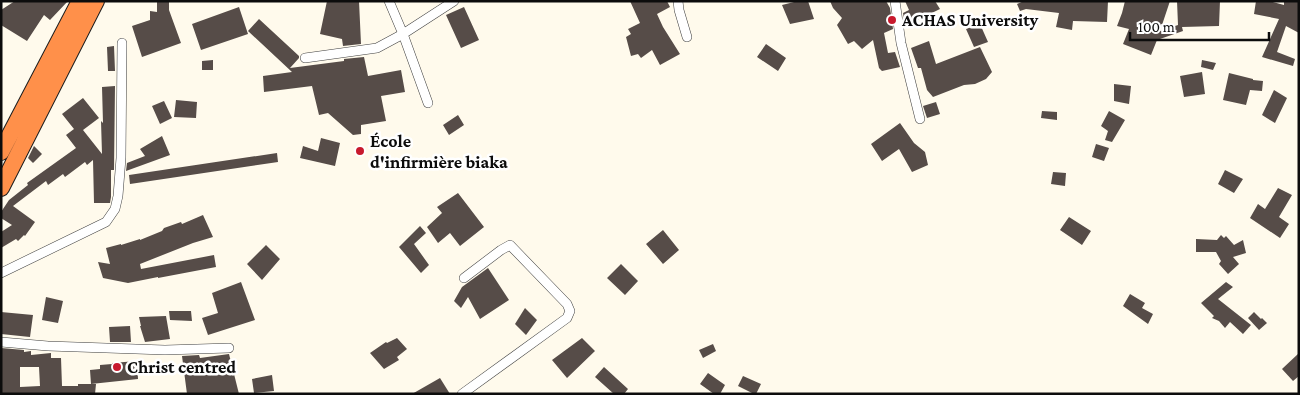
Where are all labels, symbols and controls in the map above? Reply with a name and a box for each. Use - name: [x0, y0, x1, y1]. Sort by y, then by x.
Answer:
- place label: ACHAS University: [901, 10, 1038, 30]
- scale bar: [1130, 10, 1269, 42]
- marker: ACHAS University: [886, 14, 898, 26]
- text: 100 m: [1138, 19, 1175, 35]
- place label: École d'infirmière biaka: [370, 131, 508, 172]
- marker: École d'infirmière biaka: [354, 145, 366, 157]
- place label: Christ centred: [127, 357, 236, 377]
- marker: Christ centred: [111, 361, 123, 373]

